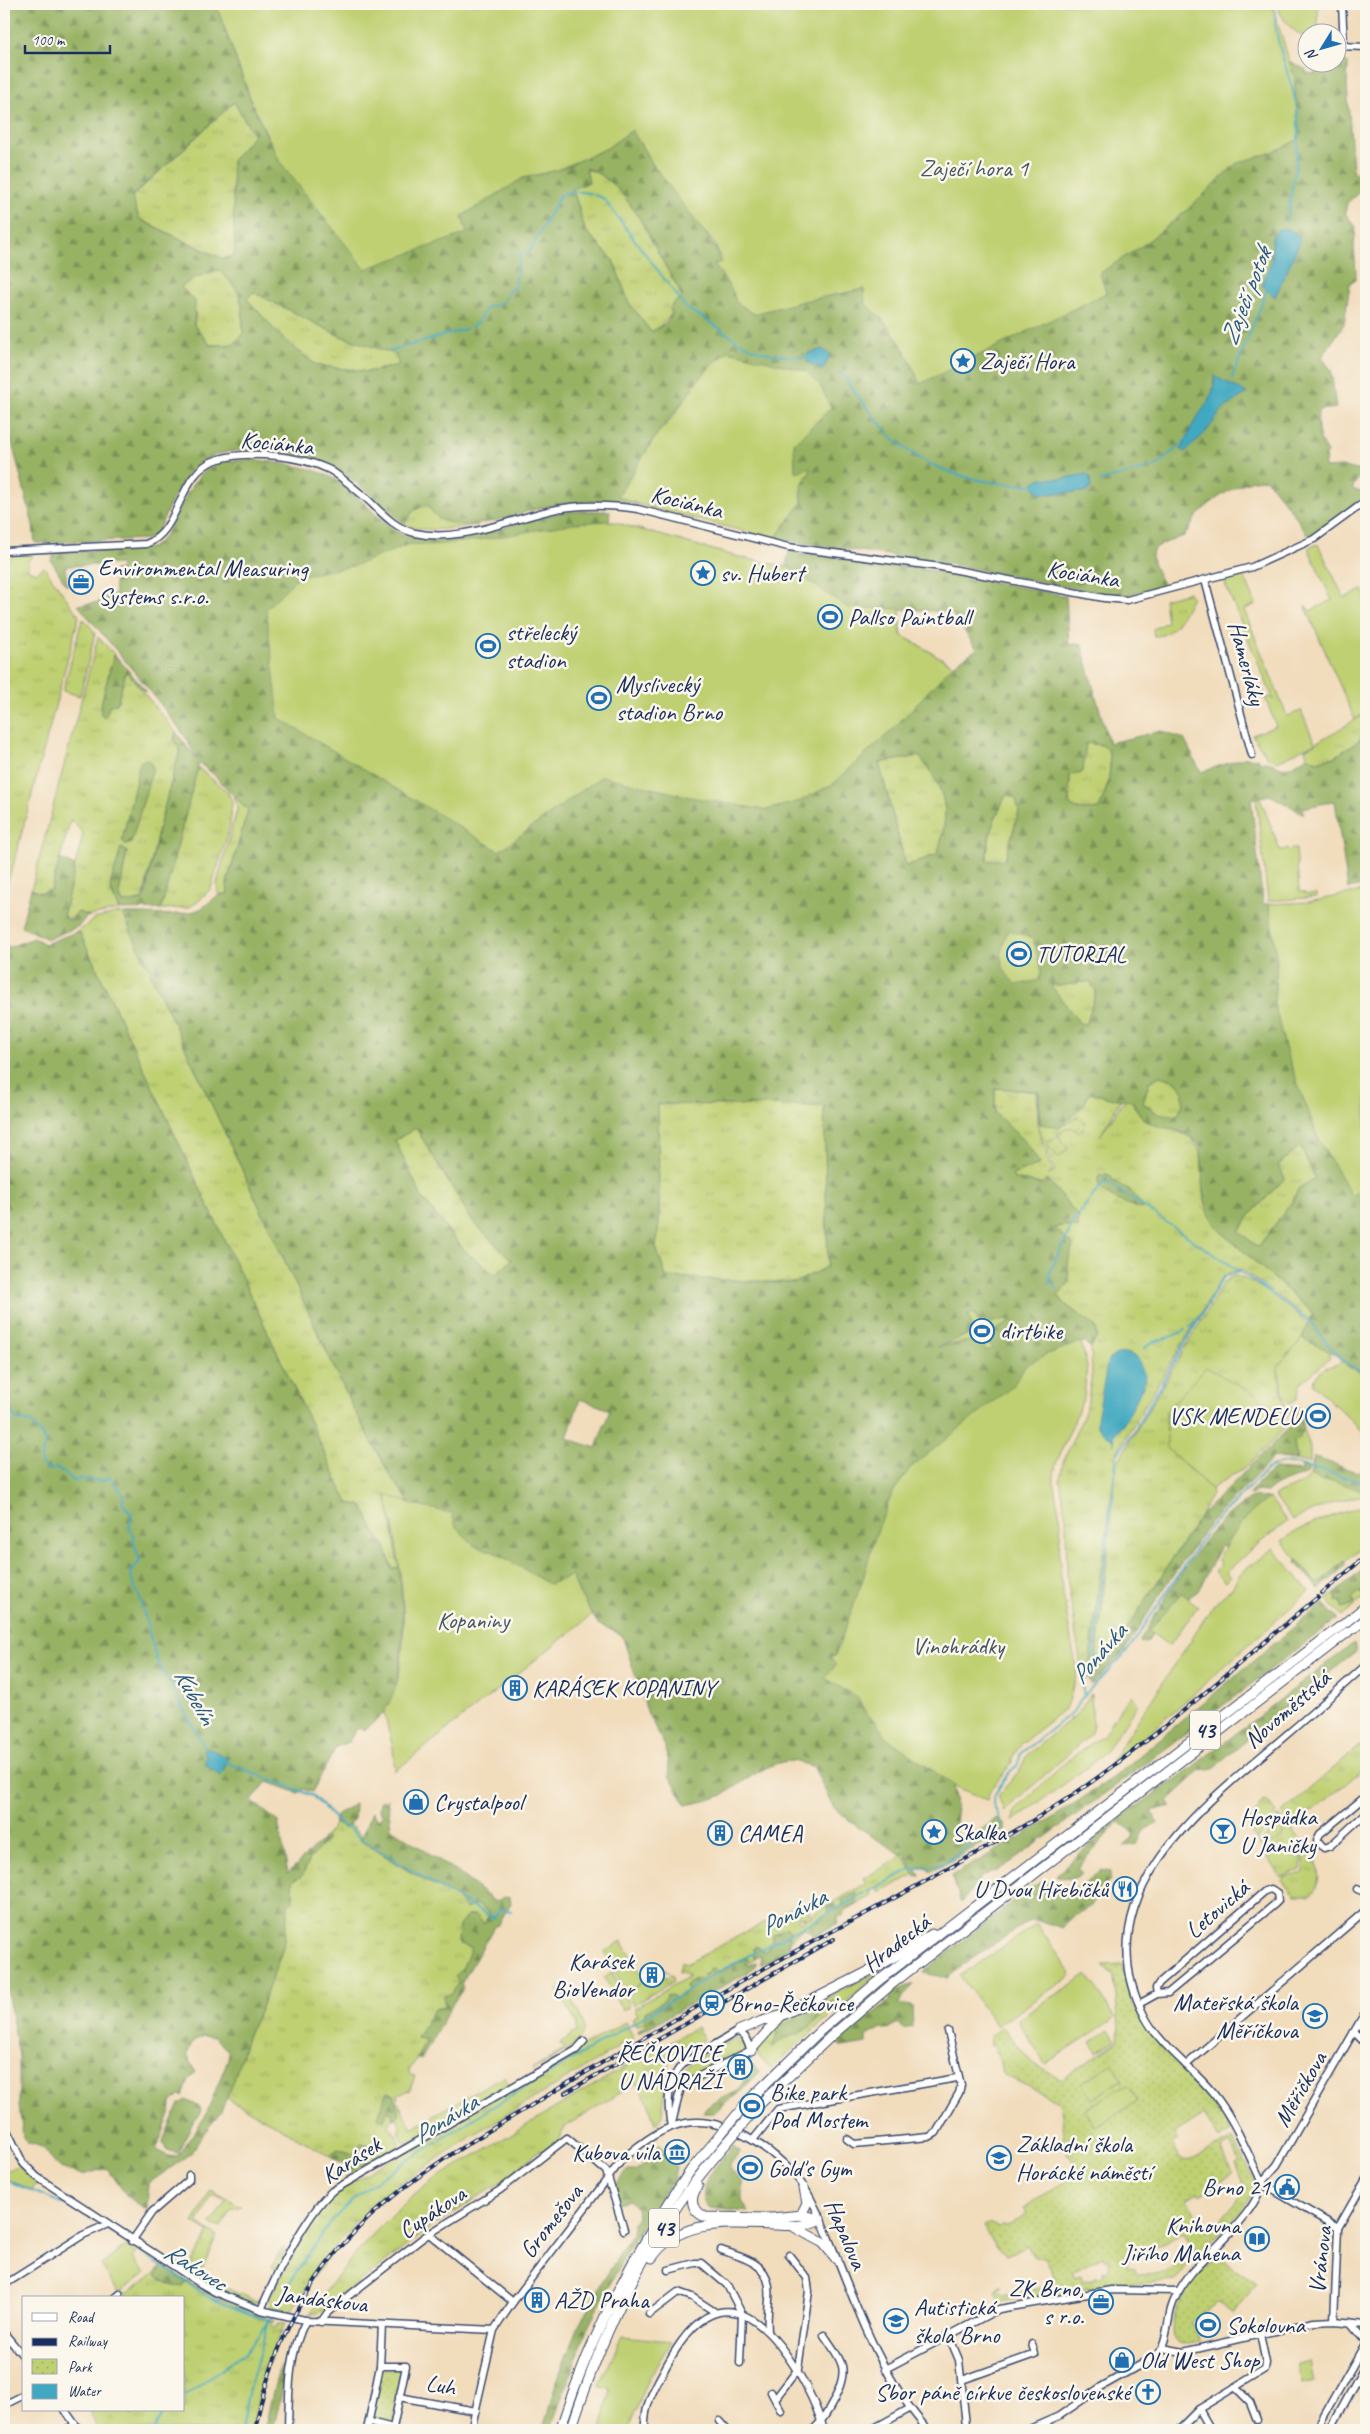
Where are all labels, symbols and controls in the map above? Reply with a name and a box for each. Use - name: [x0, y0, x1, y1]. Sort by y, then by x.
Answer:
- scale bar: [25, 22, 110, 54]
- north arrow: [1298, 22, 1348, 72]
- text: 100 m: [32, 31, 66, 50]
- text: N: [1301, 45, 1321, 64]
- park label: Zaječí hora 1: [920, 153, 1029, 183]
- water label: Zaječí potok: [1213, 239, 1281, 349]
- place label: Zaječí Hora: [980, 346, 1076, 376]
- place icon: Zaječí Hora: [950, 348, 976, 374]
- street label: Kociánka: [239, 424, 316, 462]
- street label: Kociánka: [648, 479, 727, 526]
- place label: Environmental Measuring Systems s.r.o.: [98, 553, 309, 611]
- street label: Kociánka: [1045, 553, 1123, 595]
- place label: sv. Hubert: [720, 558, 807, 588]
- place icon: sv. Hubert: [690, 560, 716, 586]
- office icon: Environmental Measuring Systems s.r.o.: [68, 569, 94, 595]
- place label: Pallso Paintball: [848, 602, 975, 632]
- sports icon: Pallso Paintball: [817, 604, 843, 630]
- place label: střelecký stadion: [506, 617, 579, 675]
- street label: Hamerláky: [1221, 618, 1273, 710]
- sports icon: střelecký stadion: [475, 633, 501, 659]
- place label: Myslivecký stadion Brno: [616, 669, 724, 727]
- sports icon: Myslivecký stadion Brno: [586, 685, 612, 711]
- place label: TUTORIAL: [1036, 939, 1127, 969]
- sports icon: TUTORIAL: [1006, 941, 1032, 967]
- place label: dirtbike: [1000, 1316, 1064, 1346]
- sports icon: dirtbike: [969, 1318, 995, 1344]
- place label: VSK MENDELU: [1168, 1401, 1303, 1431]
- sports icon: VSK MENDELU: [1305, 1403, 1331, 1429]
- park label: Kopaniny: [437, 1605, 511, 1635]
- water label: Ponávka: [1064, 1615, 1135, 1691]
- park label: Vinohrádky: [912, 1631, 1006, 1661]
- street label: Novoměstská: [1237, 1661, 1339, 1755]
- water label: Kubelín: [167, 1663, 224, 1732]
- place label: KARÁSEK KOPANINY: [532, 1673, 720, 1703]
- building icon: KARÁSEK KOPANINY: [502, 1675, 528, 1701]
- road number: 43: [1190, 1710, 1220, 1750]
- place label: Crystalpool: [434, 1787, 527, 1817]
- shop icon: Crystalpool: [403, 1789, 429, 1815]
- place label: Hospůdka U Janičky: [1240, 1802, 1318, 1860]
- place label: Skalka: [952, 1817, 1007, 1847]
- place label: CAMEA: [738, 1818, 804, 1848]
- bar icon: Hospůdka U Janičky: [1210, 1818, 1236, 1844]
- place icon: Skalka: [921, 1819, 947, 1845]
- building icon: CAMEA: [707, 1820, 733, 1846]
- street label: Letovická: [1179, 1871, 1257, 1945]
- place label: U Dvou Hřebíčků: [974, 1874, 1110, 1904]
- restaurant icon: U Dvou Hřebíčků: [1112, 1876, 1138, 1902]
- water label: Ponávka: [755, 1880, 834, 1942]
- street label: Hradecká: [856, 1906, 938, 1979]
- place label: Karásek BioVendor: [552, 1946, 636, 2004]
- building icon: Karásek BioVendor: [639, 1962, 665, 1988]
- place label: Mateřská škola Měříčkova: [1173, 1987, 1299, 2045]
- place label: Brno-Řečkovice: [730, 1988, 855, 2018]
- station icon: Brno-Řečkovice: [699, 1990, 725, 2016]
- school or university icon: Mateřská škola Měříčkova: [1302, 2003, 1328, 2029]
- place label: ŘEČKOVICE U NÁDRAŽÍ: [617, 2038, 727, 2096]
- street label: Měřičkova: [1267, 2045, 1334, 2132]
- building icon: ŘEČKOVICE U NÁDRAŽÍ: [727, 2054, 753, 2080]
- place label: Bike park Pod Mostem: [770, 2077, 870, 2135]
- water label: Ponávka: [407, 2086, 486, 2151]
- sports icon: Bike park Pod Mostem: [739, 2093, 765, 2119]
- street label: Karásek: [315, 2128, 388, 2190]
- place label: Základní škola Horácké náměstí: [1016, 2129, 1156, 2187]
- place label: Kubova vila: [572, 2137, 661, 2167]
- museum icon: Kubova vila: [664, 2139, 690, 2165]
- school or university icon: Základní škola Horácké náměstí: [986, 2145, 1012, 2171]
- place label: Gold's Gym: [768, 2153, 852, 2183]
- sports icon: Gold's Gym: [737, 2155, 763, 2181]
- place label: Brno 21: [1202, 2172, 1271, 2202]
- public building icon: Brno 21: [1274, 2174, 1300, 2200]
- street label: Gromešova: [513, 2177, 590, 2264]
- street label: Cupákova: [393, 2178, 472, 2245]
- street label: Hapalova: [818, 2194, 875, 2275]
- road number: 43: [649, 2208, 679, 2248]
- place label: Knihovna Jiřího Mahena: [1121, 2210, 1242, 2268]
- street label: Vránova: [1302, 2224, 1339, 2295]
- library icon: Knihovna Jiřího Mahena: [1244, 2226, 1270, 2252]
- water label: Rakovec: [158, 2235, 235, 2300]
- place label: ZK Brno, s r.o.: [1009, 2273, 1084, 2331]
- street label: Jandáskova: [274, 2278, 371, 2320]
- place label: AŽD Praha: [554, 2285, 650, 2315]
- building icon: AŽD Praha: [524, 2287, 550, 2313]
- office icon: ZK Brno, s r.o.: [1088, 2289, 1114, 2315]
- place label: Autistická škola Brno: [914, 2292, 1001, 2350]
- legend: [22, 2296, 185, 2412]
- text: Road: [68, 2308, 95, 2327]
- school or university icon: Autistická škola Brno: [883, 2308, 909, 2334]
- place label: Sokolovna: [1226, 2310, 1306, 2340]
- sports icon: Sokolovna: [1195, 2312, 1221, 2338]
- text: Railway: [68, 2332, 109, 2351]
- place label: Old West Shop: [1140, 2345, 1261, 2375]
- shop icon: Old West Shop: [1109, 2347, 1135, 2373]
- text: Park: [68, 2358, 93, 2377]
- street label: Luh: [424, 2367, 460, 2403]
- place label: Sbor páně církve československé: [875, 2377, 1134, 2407]
- church icon: Sbor páně církve československé: [1135, 2379, 1161, 2405]
- text: Water: [68, 2382, 102, 2401]

